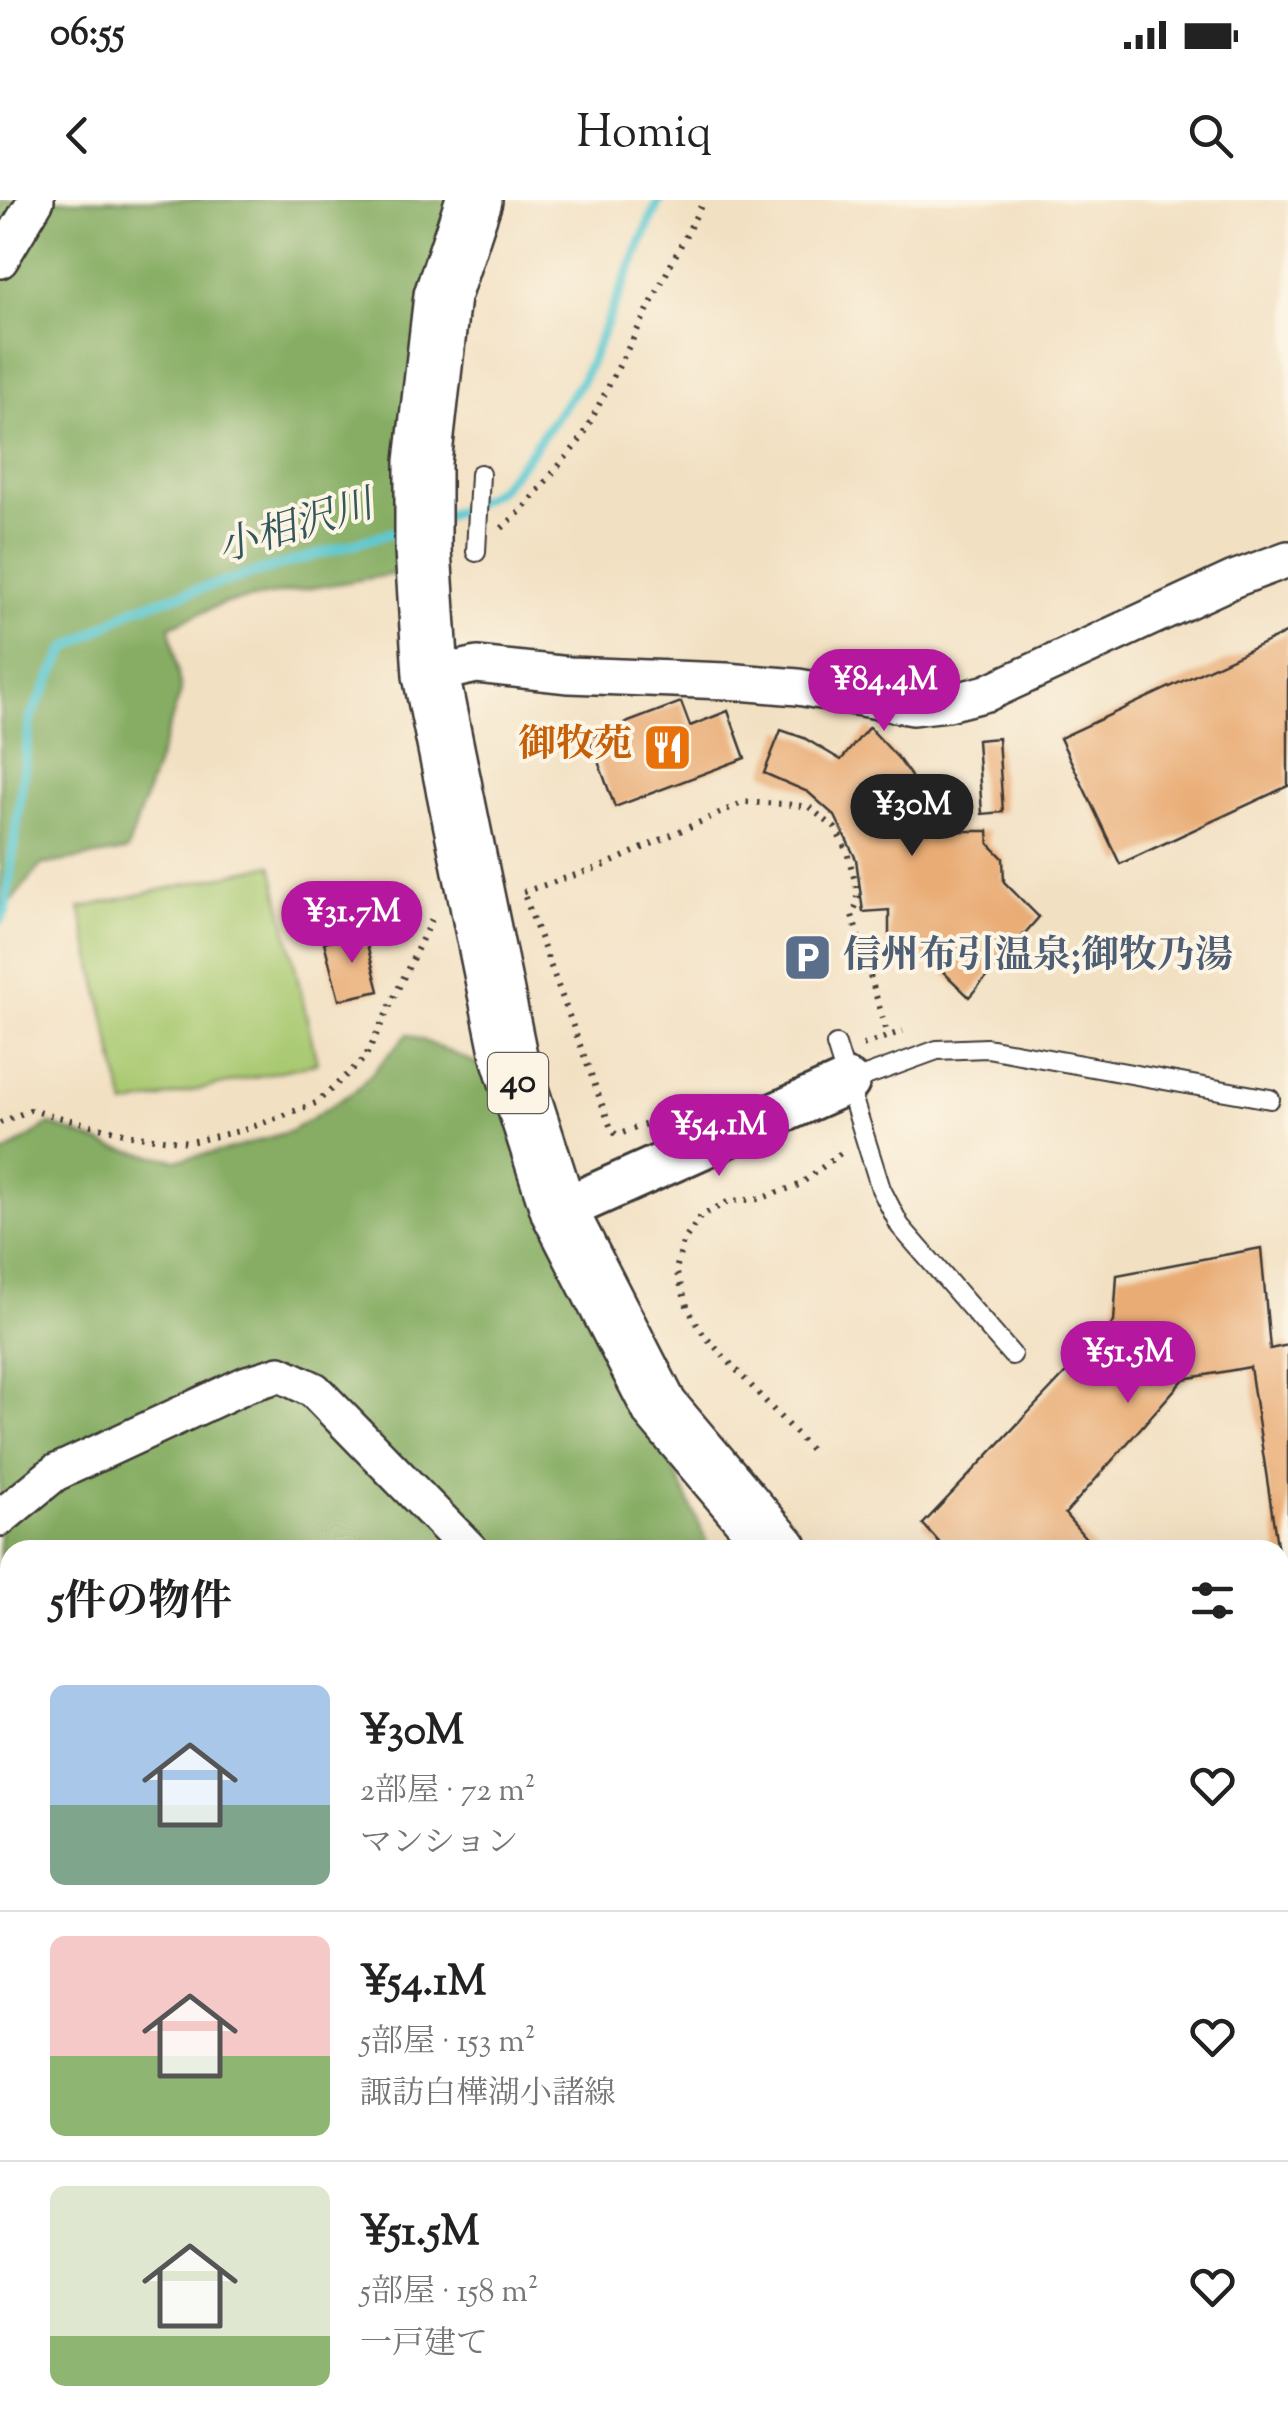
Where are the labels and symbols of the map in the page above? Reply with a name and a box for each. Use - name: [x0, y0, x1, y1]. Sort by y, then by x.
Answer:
- water label: 小相沢川: [211, 477, 385, 580]
- pin: ¥84.4M: [803, 649, 965, 734]
- place label: 御牧苑: [518, 720, 632, 774]
- restaurant icon: 御牧苑: [641, 721, 693, 773]
- pin: ¥30M: [853, 774, 971, 859]
- pin: ¥31.7M: [271, 881, 433, 966]
- place label: 信州布引温泉;御牧乃湯: [843, 931, 1233, 985]
- parking icon: 信州布引温泉;御牧乃湯: [782, 932, 834, 984]
- road number: 40: [488, 1053, 548, 1113]
- pin: ¥54.1M: [638, 1094, 800, 1179]
- pin: ¥51.5M: [1047, 1321, 1209, 1406]

